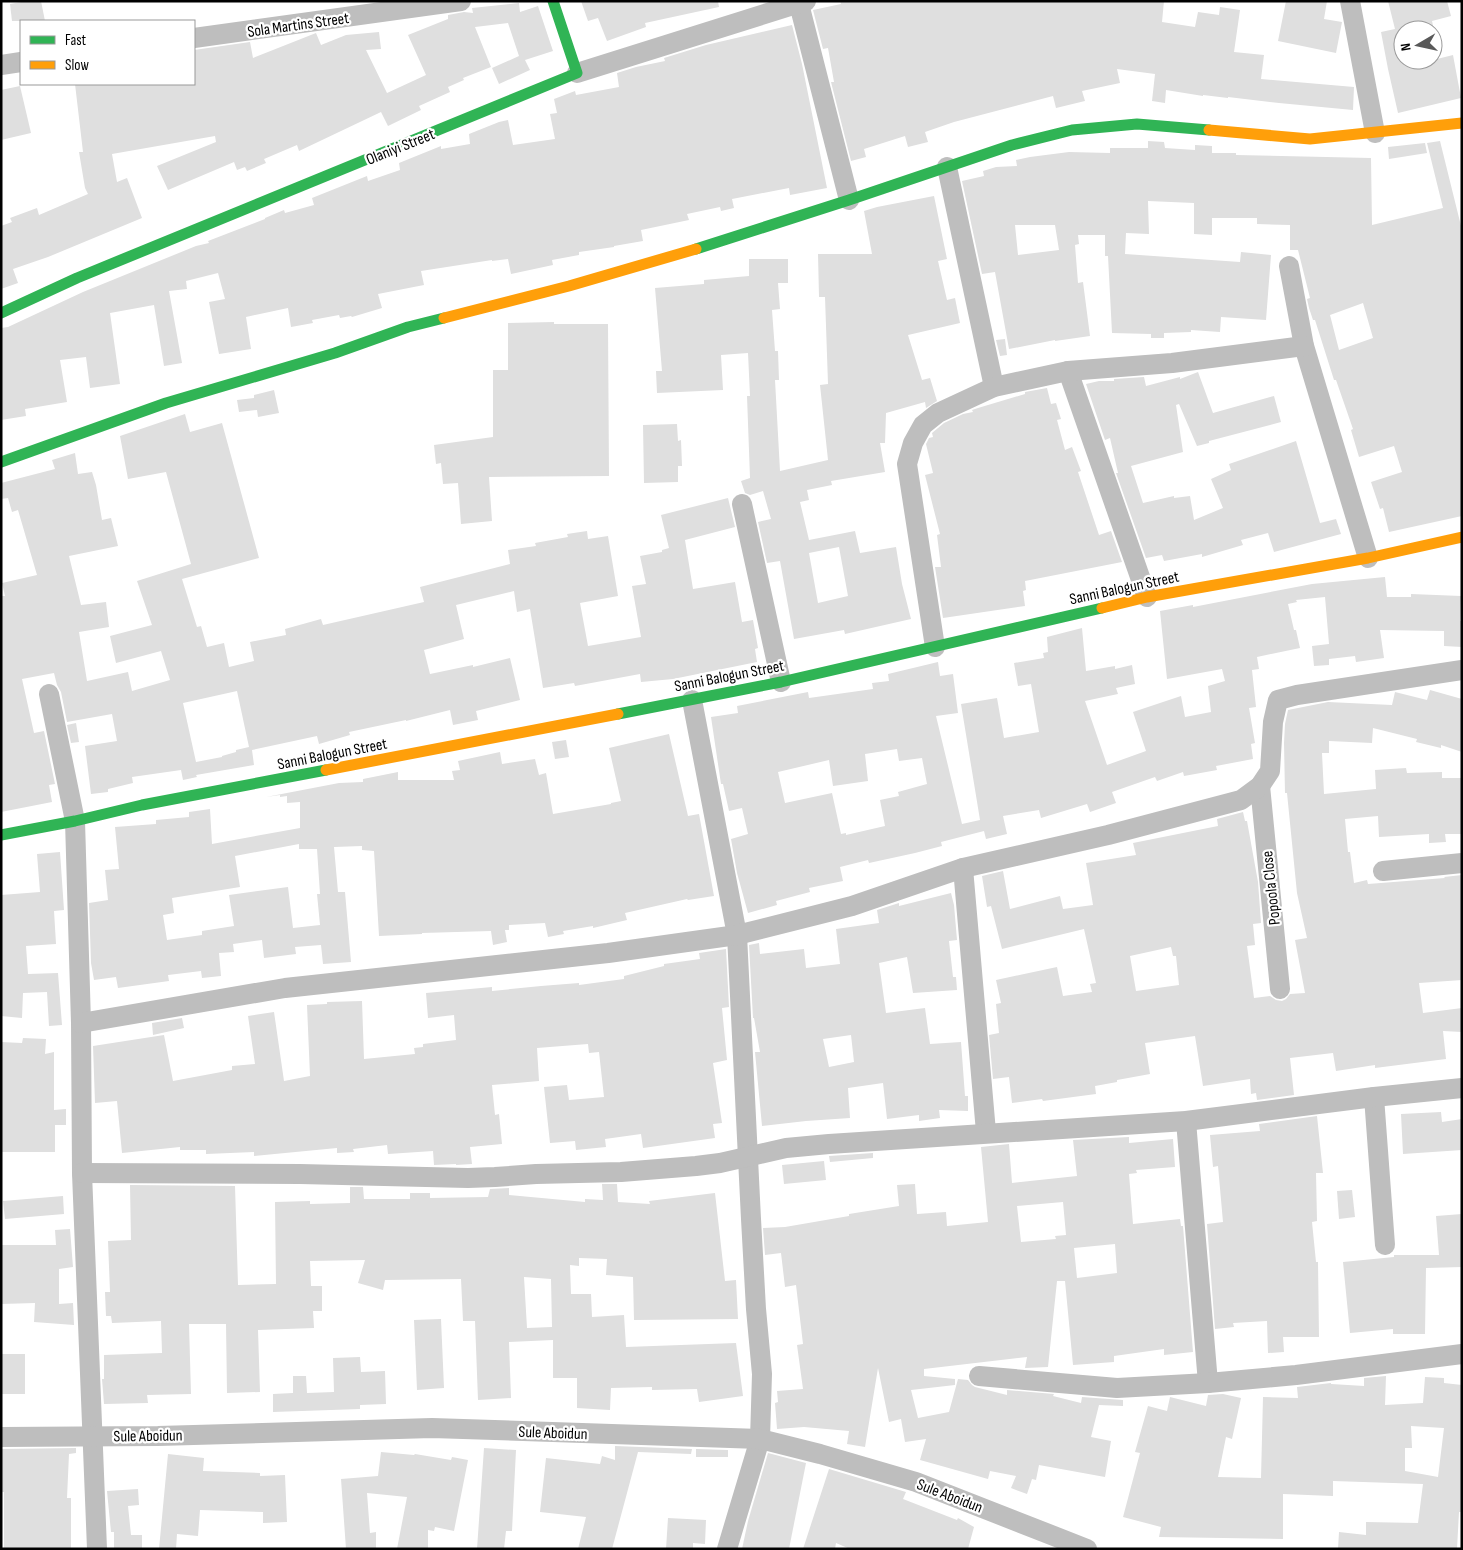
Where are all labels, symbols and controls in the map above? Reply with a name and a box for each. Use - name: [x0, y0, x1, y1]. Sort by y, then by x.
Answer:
- street label: Sola Martins Street: [246, 9, 350, 42]
- legend: [20, 20, 195, 85]
- north arrow: [1393, 20, 1443, 70]
- text: Fast: [65, 31, 87, 50]
- text: N: [1397, 42, 1415, 52]
- text: Slow: [65, 56, 89, 75]
- street label: Olaniyi Street: [363, 125, 438, 170]
- street label: Sanni Balogun Street: [1068, 568, 1181, 609]
- street label: Sanni Balogun Street: [673, 657, 786, 696]
- street label: Sanni Balogun Street: [276, 735, 389, 774]
- street label: Popoola Close: [1258, 850, 1285, 926]
- street label: Sule Aboidun: [518, 1423, 588, 1444]
- street label: Sule Aboidun: [113, 1426, 183, 1447]
- street label: Sule Aboidun: [914, 1475, 985, 1518]

